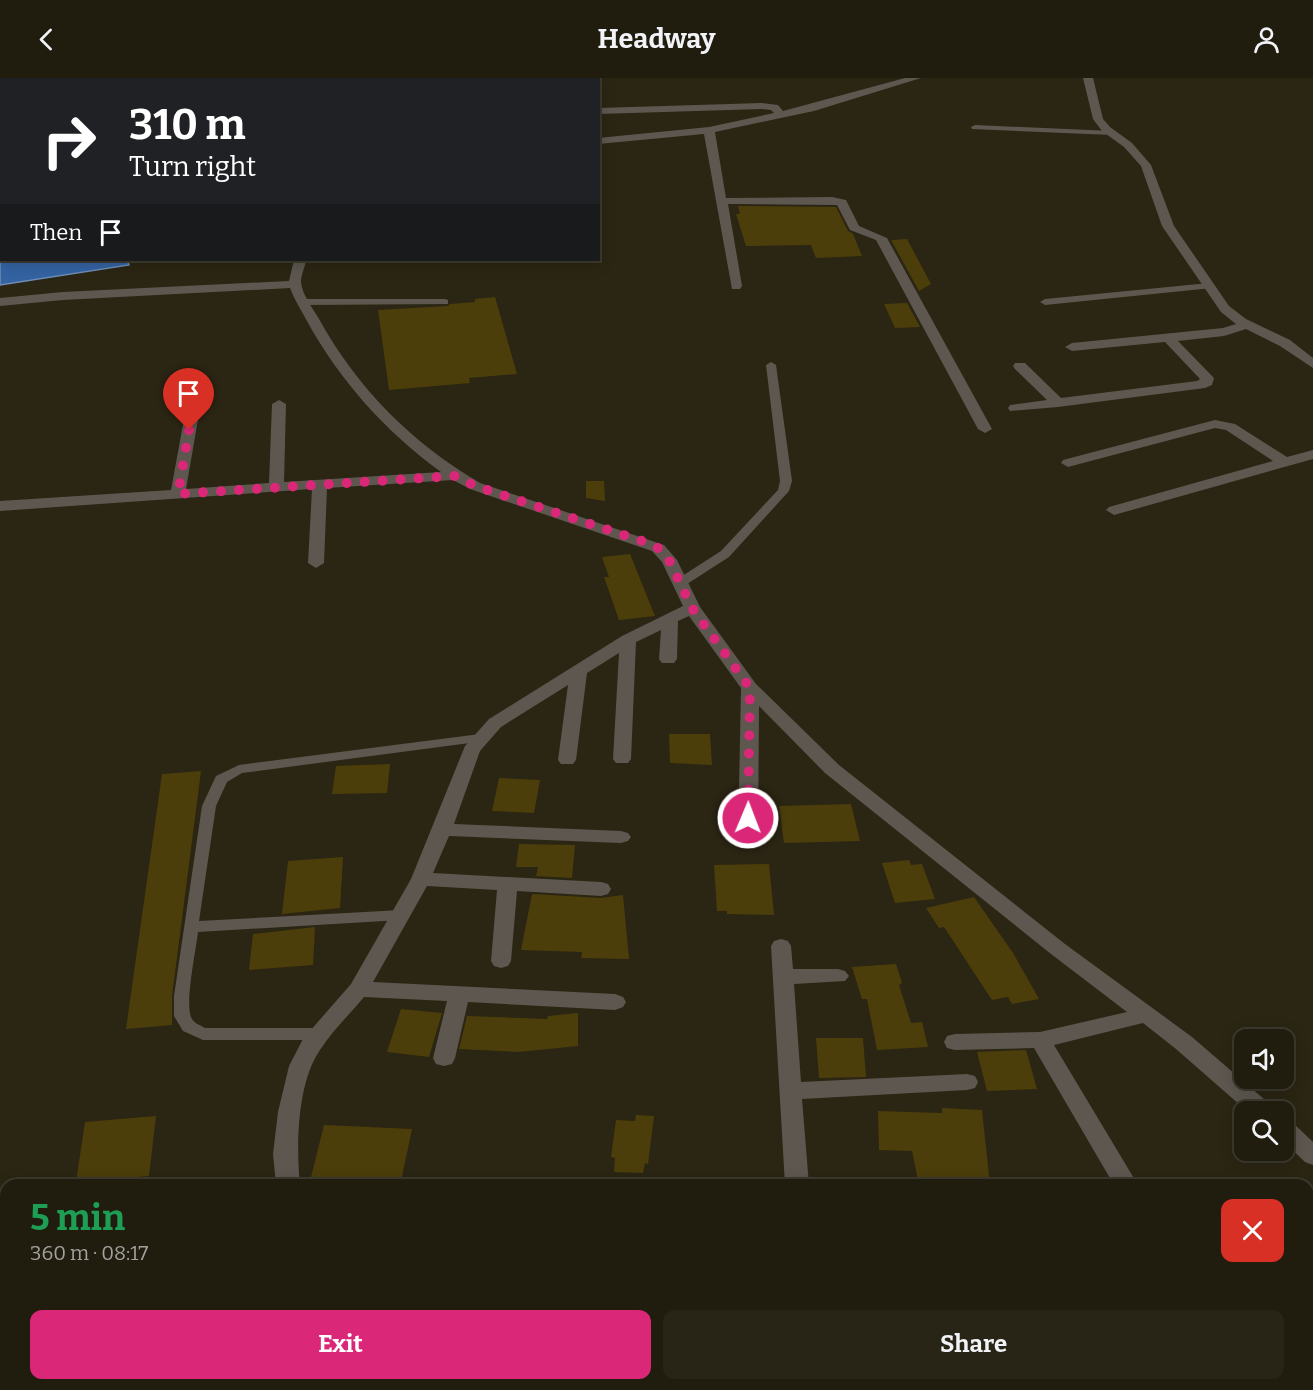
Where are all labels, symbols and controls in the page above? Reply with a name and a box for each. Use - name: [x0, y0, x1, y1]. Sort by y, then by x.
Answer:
- icon: back: [30, 23, 63, 56]
- text: Headway: [597, 23, 716, 55]
- icon: person: [1250, 23, 1283, 56]
- text: 310 m: [129, 100, 246, 150]
- icon: right: [30, 102, 108, 180]
- text: Turn right: [129, 151, 256, 183]
- icon: arrive: [94, 216, 127, 249]
- text: Then: [30, 219, 82, 246]
- pin: [163, 368, 214, 430]
- icon: arrive: [172, 377, 205, 410]
- position arrow: [716, 786, 780, 850]
- map controls: [1234, 1029, 1294, 1161]
- button: sound: [1234, 1029, 1294, 1089]
- button: search: [1234, 1101, 1294, 1161]
- text: 5 min: [30, 1196, 125, 1240]
- button: close: [1221, 1199, 1284, 1262]
- text: 360 m · 08:17: [30, 1241, 148, 1265]
- button: Exit: [30, 1310, 651, 1379]
- button: Share: [663, 1310, 1284, 1379]

